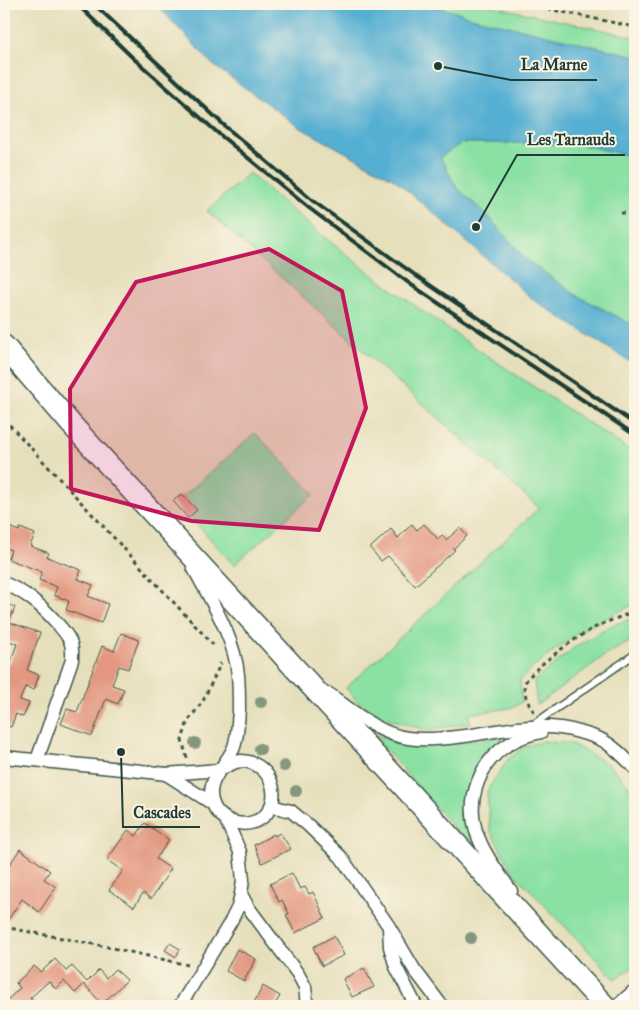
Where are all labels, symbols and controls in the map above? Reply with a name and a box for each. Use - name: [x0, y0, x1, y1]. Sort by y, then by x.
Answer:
- callout: La Marne: [511, 49, 597, 80]
- text: La Marne: [521, 55, 588, 74]
- callout: Les Tarnauds: [517, 124, 625, 155]
- text: Les Tarnauds: [527, 130, 615, 149]
- callout: Cascades: [123, 796, 200, 827]
- text: Cascades: [133, 803, 191, 822]

